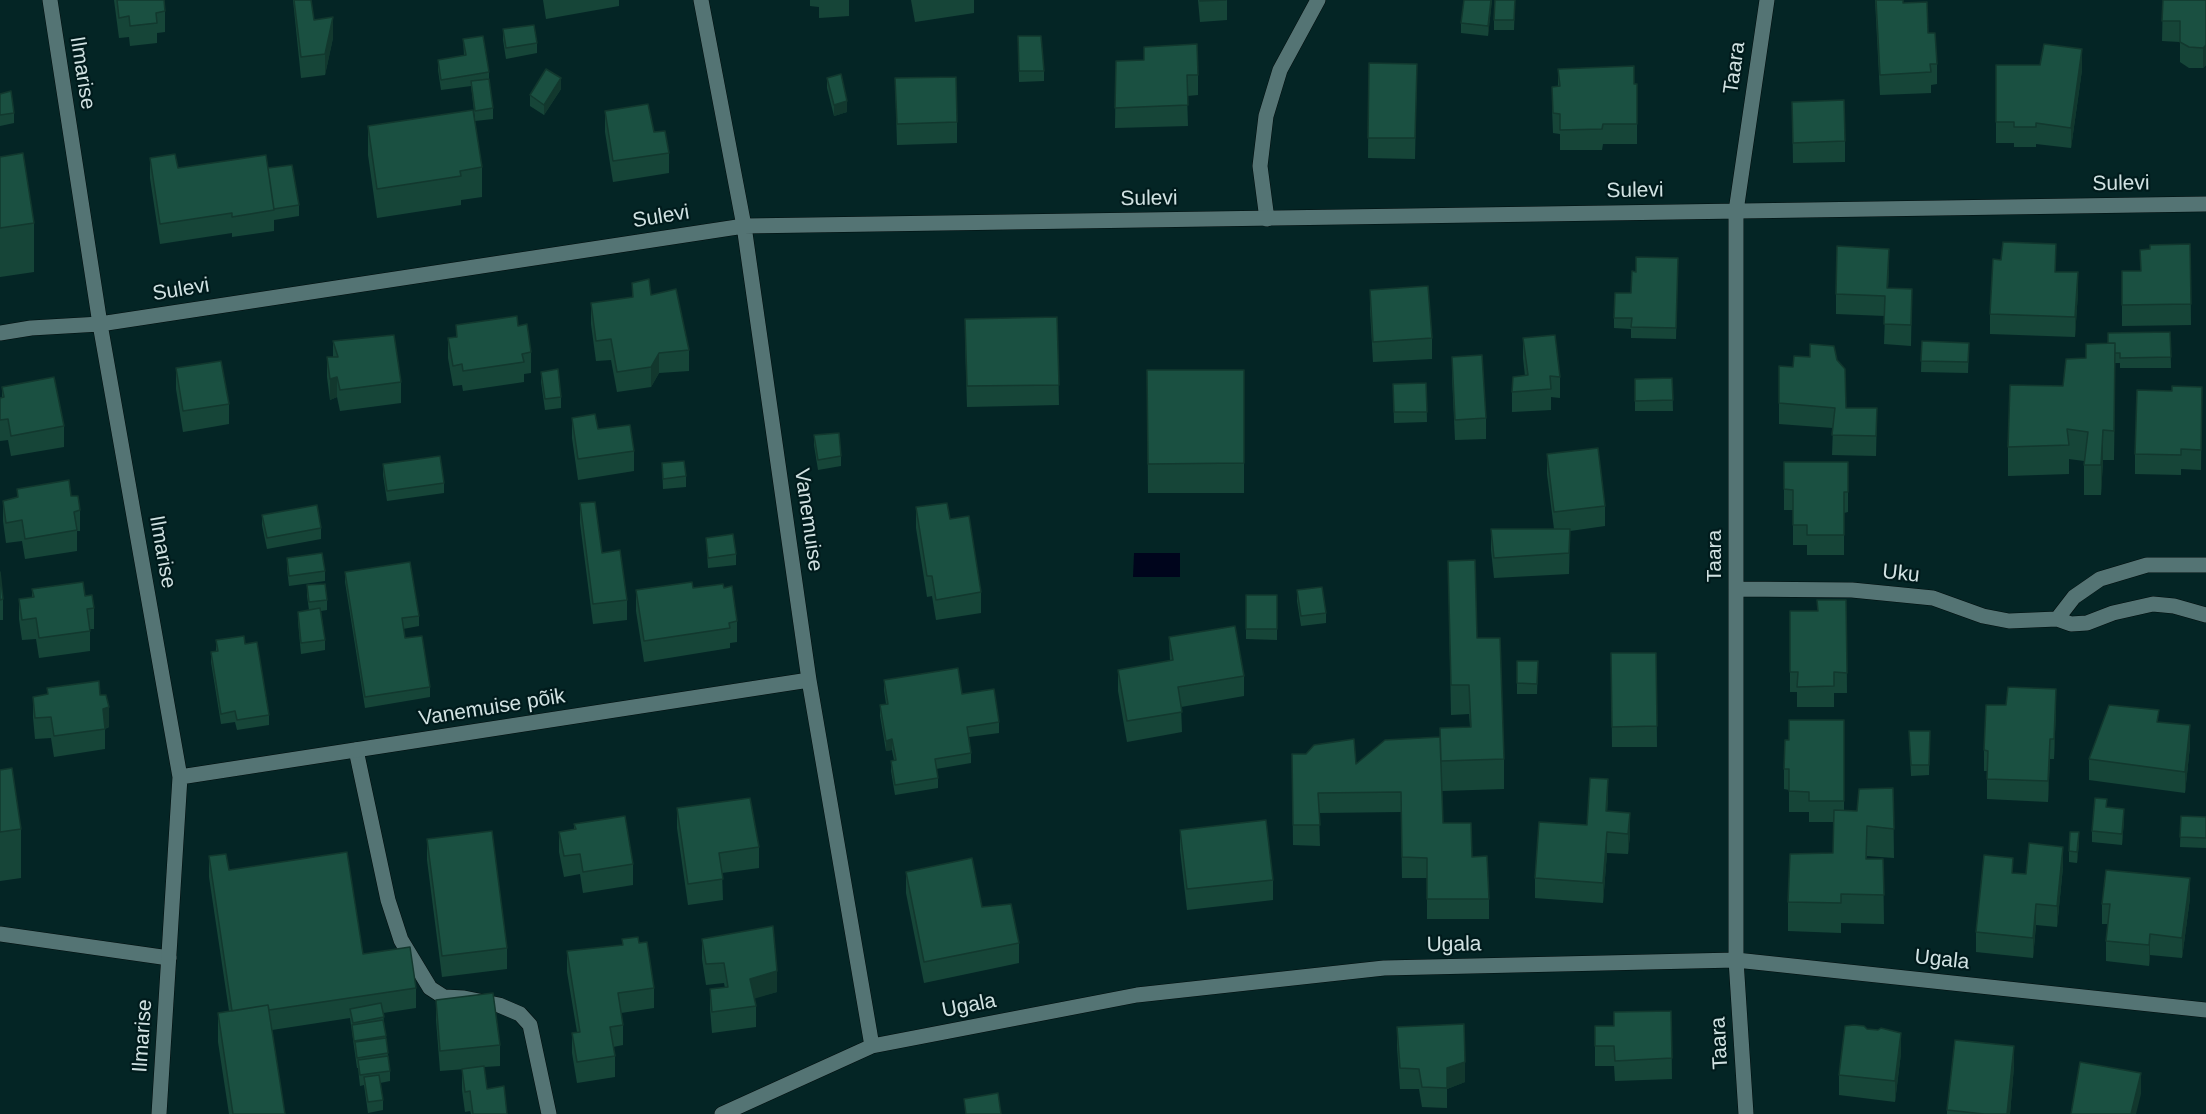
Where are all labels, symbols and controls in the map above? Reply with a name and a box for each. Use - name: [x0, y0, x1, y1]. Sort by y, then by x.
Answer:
- street label: Ilmarise: [64, 35, 100, 111]
- street label: Taara: [1719, 40, 1751, 96]
- street label: Sulevi: [2092, 171, 2150, 197]
- street label: Sulevi: [1606, 178, 1664, 204]
- street label: Sulevi: [1120, 186, 1178, 212]
- street label: Sulevi: [631, 200, 691, 234]
- street label: Sulevi: [151, 273, 211, 307]
- street label: Vanemuise: [788, 467, 828, 573]
- street label: Ilmarise: [143, 514, 181, 590]
- street label: Taara: [1702, 530, 1728, 582]
- street label: Uku: [1881, 560, 1921, 588]
- street label: Vanemuise põik: [417, 684, 567, 732]
- street label: Ugala: [1426, 932, 1482, 958]
- street label: Ugala: [1913, 945, 1971, 975]
- street label: Ugala: [940, 988, 998, 1024]
- street label: Ilmarise: [128, 998, 158, 1074]
- street label: Taara: [1706, 1016, 1734, 1070]

